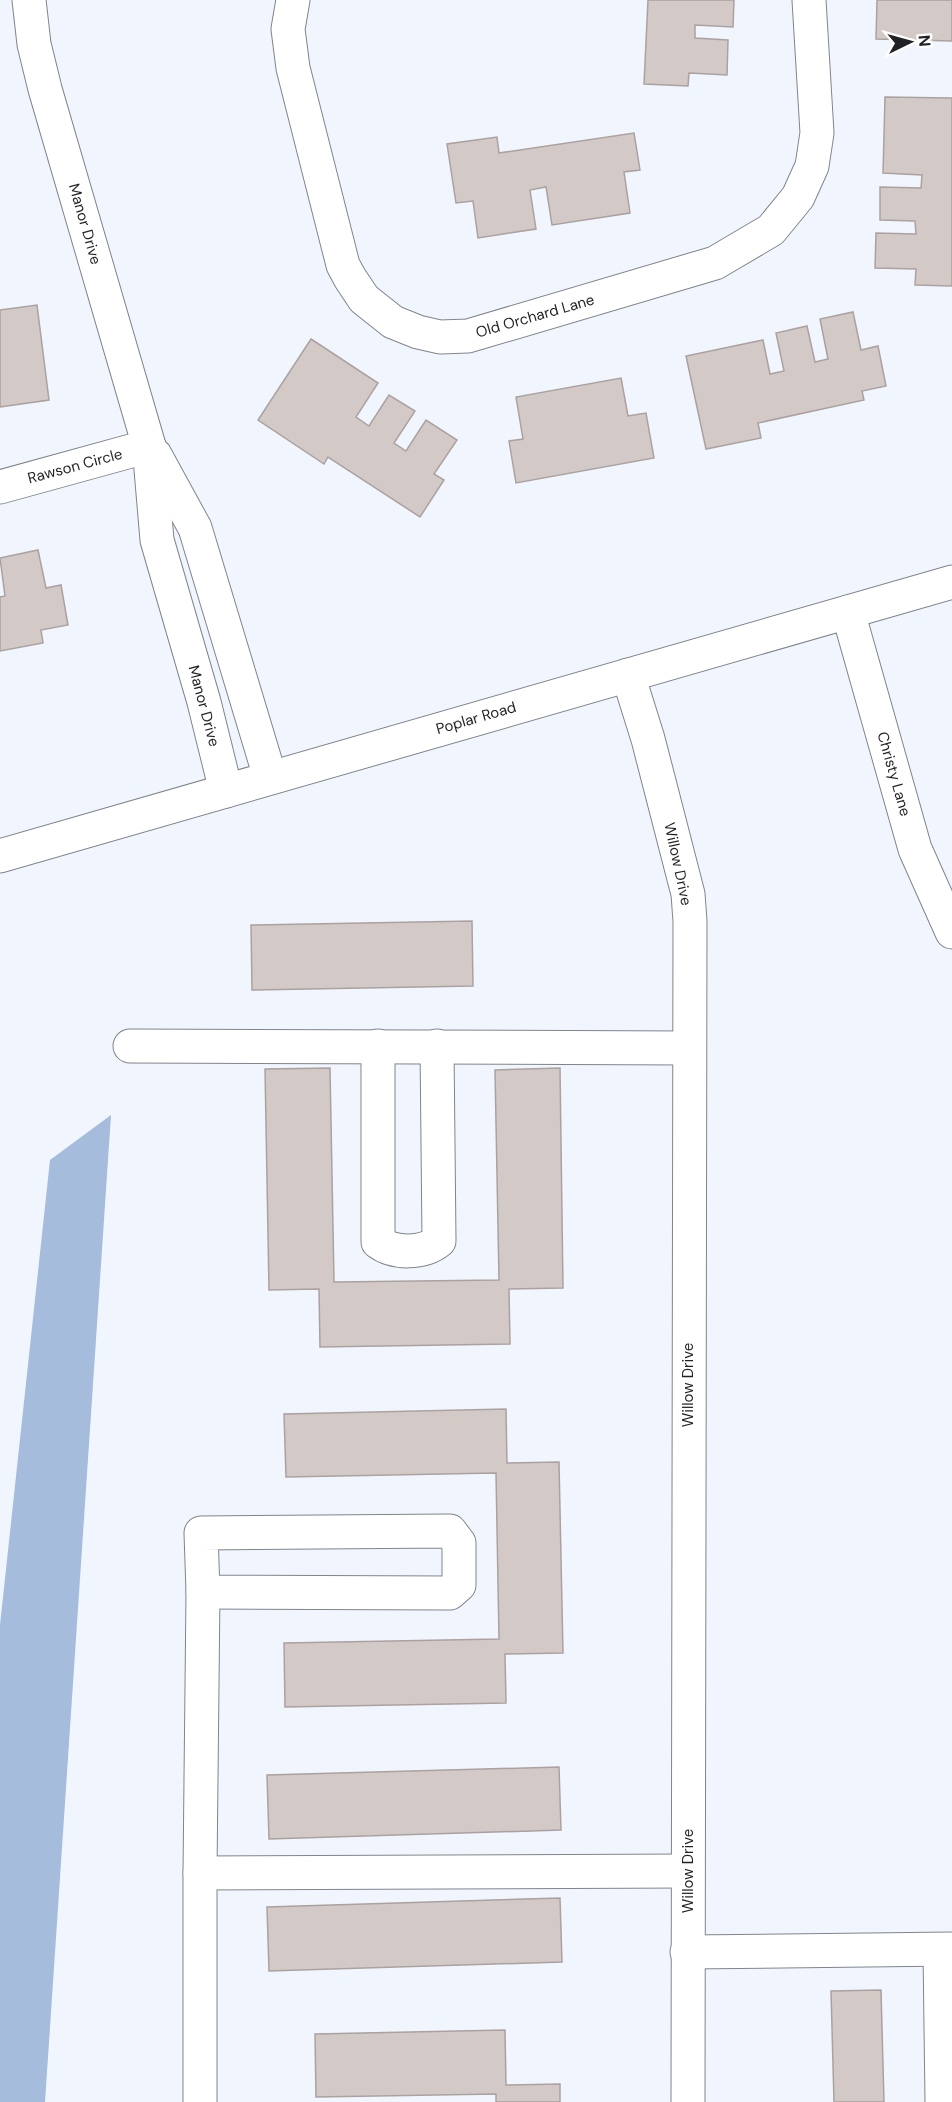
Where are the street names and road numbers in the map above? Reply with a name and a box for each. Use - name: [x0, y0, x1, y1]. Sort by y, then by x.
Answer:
- street label: Manor Drive: [64, 181, 106, 267]
- street label: Old Orchard Lane: [473, 290, 597, 342]
- street label: Rawson Circle: [25, 444, 125, 488]
- street label: Manor Drive: [184, 663, 224, 749]
- street label: Poplar Road: [434, 697, 518, 739]
- street label: Christy Lane: [872, 729, 916, 819]
- street label: Willow Drive: [659, 821, 697, 907]
- street label: Willow Drive: [678, 1343, 698, 1427]
- street label: Willow Drive: [678, 1829, 698, 1913]

